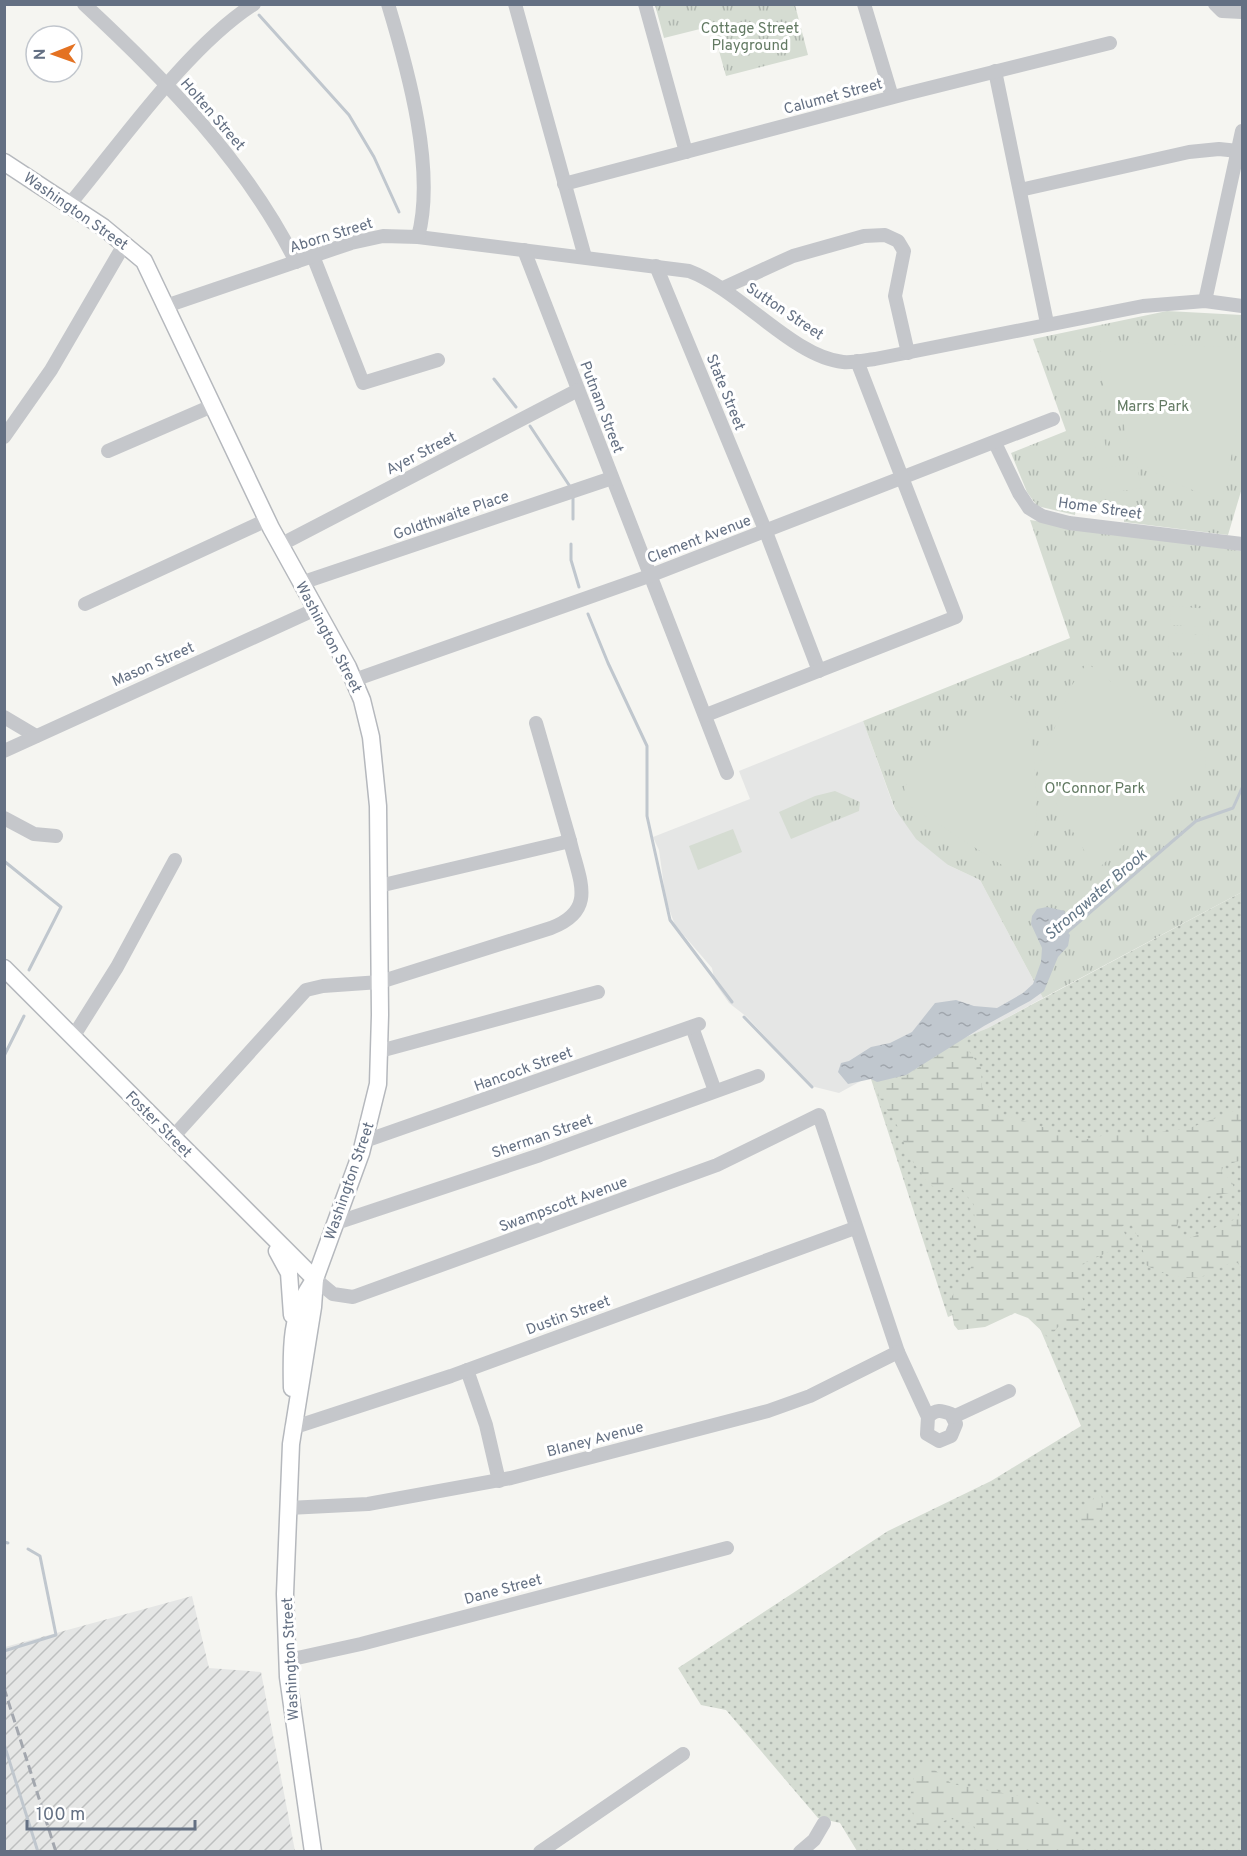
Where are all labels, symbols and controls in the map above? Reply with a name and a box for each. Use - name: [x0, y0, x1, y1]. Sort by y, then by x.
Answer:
- park label: Cottage Street Playground: [701, 20, 799, 56]
- north arrow: [24, 24, 84, 84]
- text: N: [31, 48, 51, 60]
- street label: Holten Street: [175, 75, 249, 155]
- street label: Calumet Street: [782, 75, 885, 120]
- street label: Washington Street: [19, 169, 131, 255]
- street label: Aborn Street: [287, 215, 375, 258]
- street label: Sutton Street: [742, 279, 827, 345]
- street label: State Street: [701, 352, 748, 433]
- street label: Putnam Street: [574, 359, 627, 456]
- park label: Marrs Park: [1117, 398, 1189, 417]
- street label: Ayer Street: [383, 429, 460, 480]
- street label: Goldthwaite Place: [391, 488, 512, 545]
- street label: Home Street: [1057, 494, 1143, 525]
- street label: Clement Avenue: [645, 512, 754, 569]
- street label: Washington Street: [290, 579, 365, 697]
- street label: Mason Street: [110, 639, 198, 692]
- park label: O"Connor Park: [1045, 780, 1146, 799]
- water label: Strongwater Brook: [1041, 845, 1152, 945]
- street label: Hancock Street: [472, 1044, 575, 1097]
- street label: Foster Street: [121, 1088, 195, 1162]
- street label: Sherman Street: [489, 1111, 596, 1164]
- street label: Washington Street: [321, 1120, 380, 1243]
- street label: Swampscott Avenue: [497, 1173, 630, 1237]
- street label: Dustin Street: [524, 1292, 613, 1340]
- street label: Blaney Avenue: [545, 1418, 646, 1462]
- street label: Dane Street: [462, 1571, 544, 1610]
- street label: Washington Street: [279, 1597, 304, 1721]
- scale bar: [27, 1793, 195, 1831]
- text: 100 m: [36, 1804, 85, 1827]

